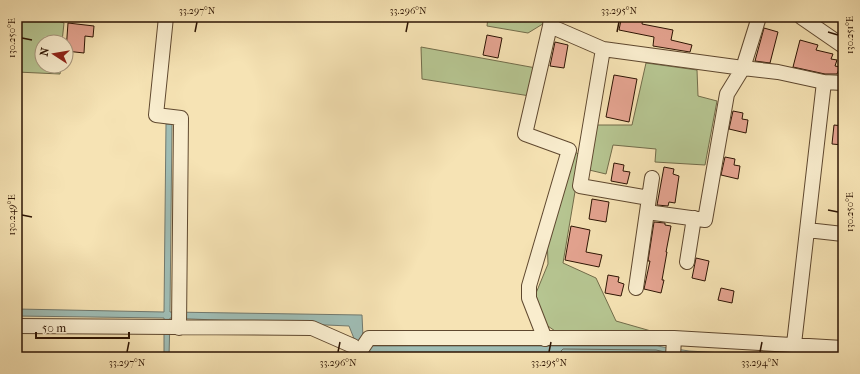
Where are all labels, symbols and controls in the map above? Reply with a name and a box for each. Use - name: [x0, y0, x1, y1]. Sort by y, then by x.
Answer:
- text: 33.297°N: [179, 5, 216, 17]
- text: 33.296°N: [389, 5, 427, 17]
- text: 33.295°N: [601, 5, 637, 17]
- text: 130.251°E: [844, 16, 856, 54]
- text: 130.250°E: [6, 18, 18, 58]
- north arrow: [34, 34, 74, 74]
- text: N: [37, 46, 52, 57]
- text: 130.250°E: [844, 192, 856, 232]
- text: 130.249°E: [6, 194, 18, 236]
- scale bar: [36, 314, 129, 340]
- text: 50 m: [42, 321, 66, 335]
- text: 33.297°N: [109, 357, 146, 369]
- text: 33.296°N: [319, 357, 357, 369]
- text: 33.295°N: [531, 357, 567, 369]
- text: 33.294°N: [741, 357, 779, 369]

